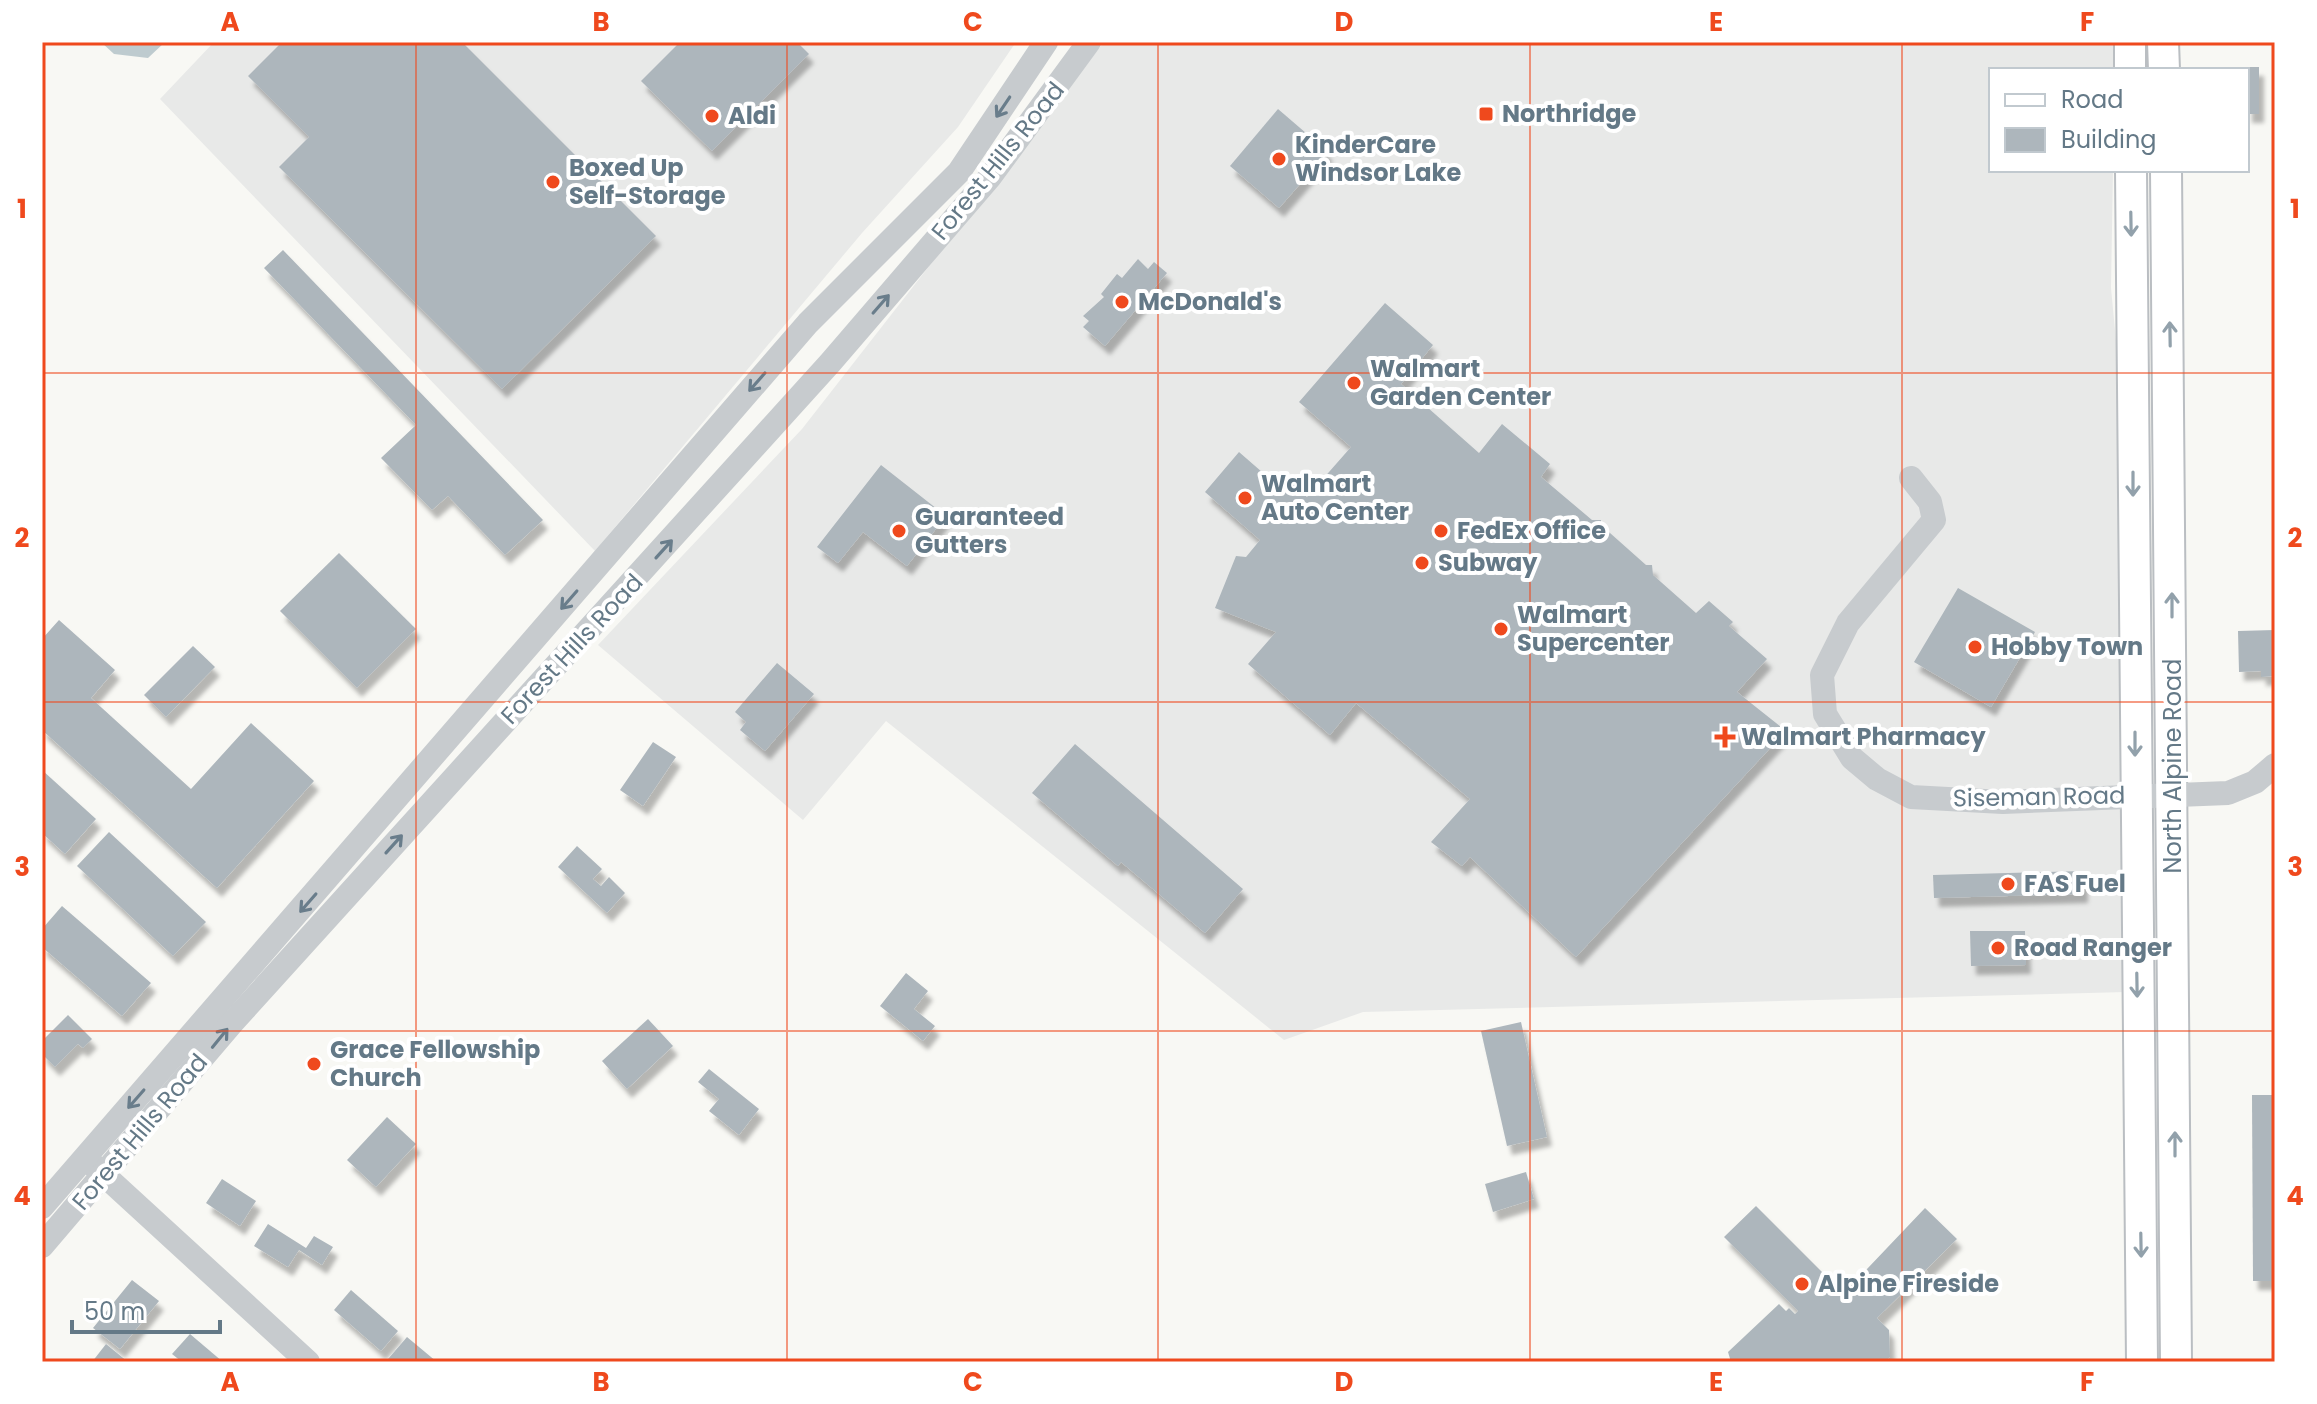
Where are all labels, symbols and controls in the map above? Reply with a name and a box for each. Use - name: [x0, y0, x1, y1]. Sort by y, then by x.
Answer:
- text: A: [220, 4, 240, 40]
- text: B: [592, 4, 610, 40]
- text: C: [963, 4, 983, 40]
- text: D: [1335, 4, 1354, 40]
- text: E: [1709, 4, 1723, 40]
- text: F: [2080, 4, 2094, 40]
- legend: [1989, 68, 2249, 172]
- street label: Forest Hills Road: [924, 75, 1072, 247]
- text: Road: [2061, 83, 2123, 116]
- one-way arrow: [995, 95, 1011, 117]
- place label: Northridge: [1502, 97, 1636, 130]
- place label: Aldi: [728, 99, 776, 132]
- marker: Northridge: [1477, 105, 1495, 123]
- marker: Aldi: [703, 107, 721, 125]
- text: Building: [2061, 123, 2157, 156]
- place label: KinderCare Windsor Lake: [1295, 128, 1461, 189]
- marker: KinderCare Windsor Lake: [1270, 150, 1288, 168]
- place label: Boxed Up Self-Storage: [569, 151, 726, 212]
- marker: Boxed Up Self-Storage: [544, 173, 562, 191]
- text: 1: [17, 191, 27, 227]
- text: 1: [2290, 191, 2300, 227]
- one-way arrow: [2123, 210, 2139, 237]
- place label: McDonald's: [1138, 285, 1282, 318]
- marker: McDonald's: [1113, 293, 1131, 311]
- one-way arrow: [872, 294, 890, 314]
- one-way arrow: [2162, 321, 2178, 348]
- place label: Walmart Garden Center: [1370, 352, 1551, 413]
- one-way arrow: [748, 372, 766, 392]
- marker: Walmart Garden Center: [1345, 374, 1363, 392]
- place label: Walmart Auto Center: [1261, 467, 1409, 528]
- one-way arrow: [2125, 470, 2141, 497]
- marker: Walmart Auto Center: [1236, 489, 1254, 507]
- place label: Guaranteed Gutters: [915, 500, 1064, 561]
- place label: FedEx Office: [1457, 514, 1606, 547]
- text: 2: [15, 520, 30, 556]
- text: 2: [2288, 520, 2303, 556]
- marker: Guaranteed Gutters: [890, 522, 908, 540]
- marker: FedEx Office: [1432, 522, 1450, 540]
- one-way arrow: [654, 539, 673, 559]
- place label: Subway: [1438, 546, 1538, 579]
- marker: Subway: [1413, 554, 1431, 572]
- street label: Forest Hills Road: [493, 566, 650, 731]
- one-way arrow: [560, 589, 578, 610]
- one-way arrow: [2164, 592, 2180, 619]
- place label: Walmart Supercenter: [1517, 598, 1670, 659]
- marker: Walmart Supercenter: [1492, 620, 1510, 638]
- place label: Hobby Town: [1991, 630, 2143, 663]
- marker: Hobby Town: [1966, 638, 1984, 656]
- street label: North Alpine Road: [2156, 659, 2189, 873]
- place label: Walmart Pharmacy: [1741, 720, 1986, 753]
- marker: Walmart Pharmacy: [1716, 728, 1734, 746]
- one-way arrow: [2127, 730, 2142, 757]
- street label: Siseman Road: [1952, 778, 2126, 815]
- one-way arrow: [384, 835, 402, 855]
- text: 3: [14, 849, 30, 885]
- text: 3: [2287, 849, 2303, 885]
- place label: FAS Fuel: [2024, 867, 2126, 900]
- marker: FAS Fuel: [1999, 875, 2017, 893]
- one-way arrow: [299, 893, 317, 913]
- place label: Road Ranger: [2014, 931, 2172, 964]
- marker: Road Ranger: [1989, 939, 2007, 957]
- one-way arrow: [2129, 971, 2145, 998]
- one-way arrow: [211, 1028, 229, 1049]
- place label: Grace Fellowship Church: [330, 1033, 540, 1094]
- street label: Forest Hills Road: [64, 1047, 215, 1217]
- marker: Grace Fellowship Church: [305, 1055, 323, 1073]
- one-way arrow: [128, 1088, 146, 1108]
- one-way arrow: [2167, 1131, 2183, 1158]
- text: 4: [13, 1178, 31, 1214]
- text: 4: [2286, 1178, 2304, 1214]
- one-way arrow: [2133, 1231, 2149, 1258]
- place label: Alpine Fireside: [1818, 1267, 1999, 1300]
- marker: Alpine Fireside: [1793, 1275, 1811, 1293]
- scale bar: [72, 1284, 220, 1334]
- text: 50 m: [84, 1295, 145, 1328]
- text: A: [220, 1364, 240, 1400]
- text: B: [592, 1364, 610, 1400]
- text: C: [963, 1364, 983, 1400]
- text: D: [1335, 1364, 1354, 1400]
- text: E: [1709, 1364, 1723, 1400]
- text: F: [2080, 1364, 2094, 1400]

